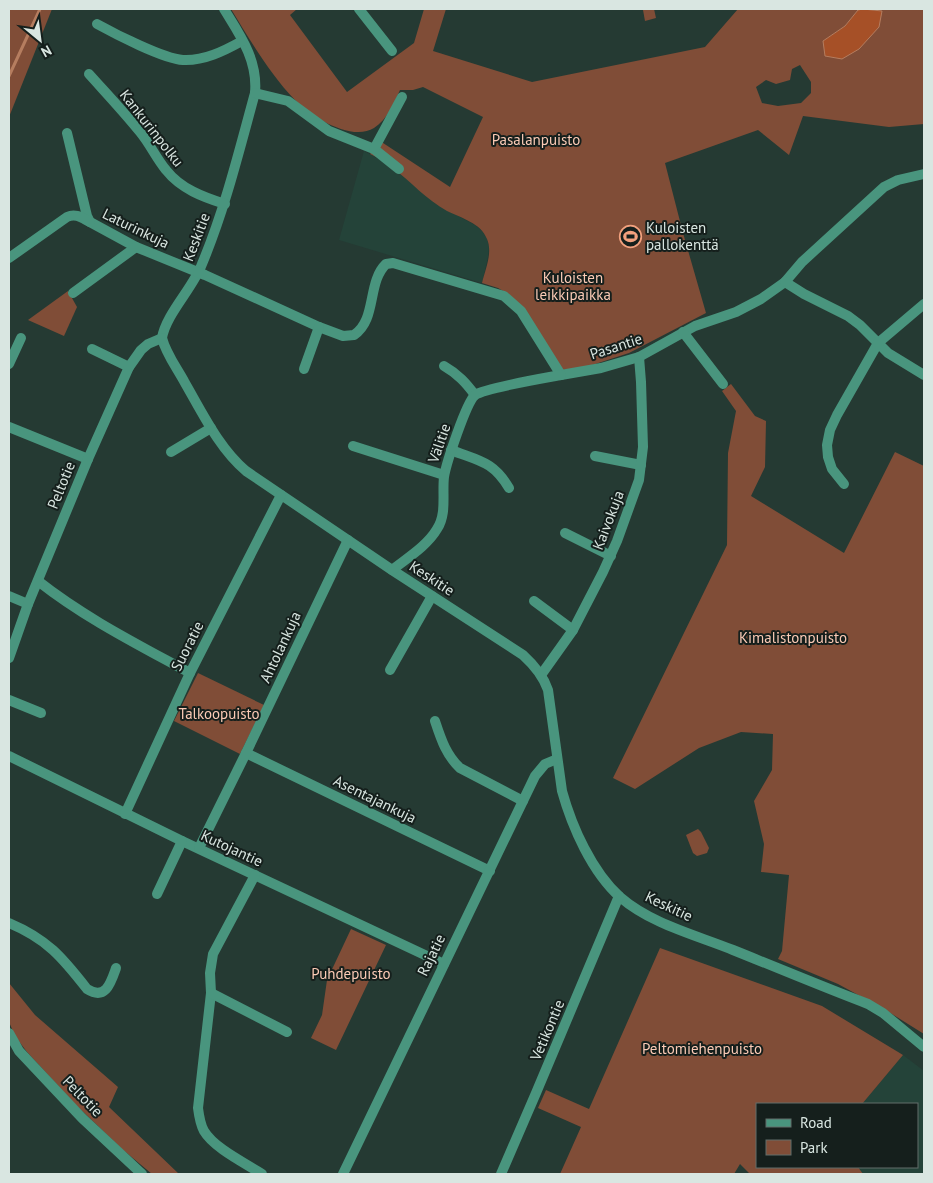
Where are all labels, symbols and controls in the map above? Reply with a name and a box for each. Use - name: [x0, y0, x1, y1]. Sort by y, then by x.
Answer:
- north arrow: [15, 15, 65, 65]
- text: N: [38, 41, 55, 61]
- street label: Kankurinpolku: [116, 86, 188, 170]
- park label: Pasalanpuisto: [492, 130, 580, 149]
- street label: Laturinkuja: [99, 204, 173, 252]
- street label: Keskitie: [178, 210, 214, 264]
- place label: Kuloisten pallokenttä: [646, 218, 719, 254]
- sports icon: Kuloisten pallokenttä: [618, 224, 642, 248]
- park label: Kuloisten leikkipaikka: [535, 268, 611, 304]
- street label: Pasantie: [587, 329, 645, 363]
- street label: Välitie: [423, 421, 455, 466]
- street label: Peltotie: [43, 458, 79, 512]
- street label: Kaivokuja: [588, 488, 628, 552]
- street label: Keskitie: [406, 556, 458, 600]
- street label: Ahtolankuja: [255, 608, 305, 686]
- street label: Suoratie: [166, 618, 208, 674]
- park label: Kimalistonpuisto: [739, 628, 847, 647]
- park label: Talkoopuisto: [178, 704, 260, 723]
- street label: Asentajankuja: [330, 771, 420, 827]
- street label: Kutojantie: [198, 825, 266, 871]
- street label: Keskitie: [642, 887, 696, 925]
- street label: Rajatie: [413, 931, 449, 979]
- park label: Puhdepuisto: [311, 964, 391, 983]
- street label: Vetikontie: [525, 997, 568, 1064]
- park label: Peltomiehenpuisto: [642, 1039, 762, 1058]
- street label: Peltotie: [59, 1072, 107, 1120]
- legend: [756, 1103, 918, 1168]
- text: Road: [800, 1113, 832, 1132]
- text: Park: [800, 1138, 828, 1157]

